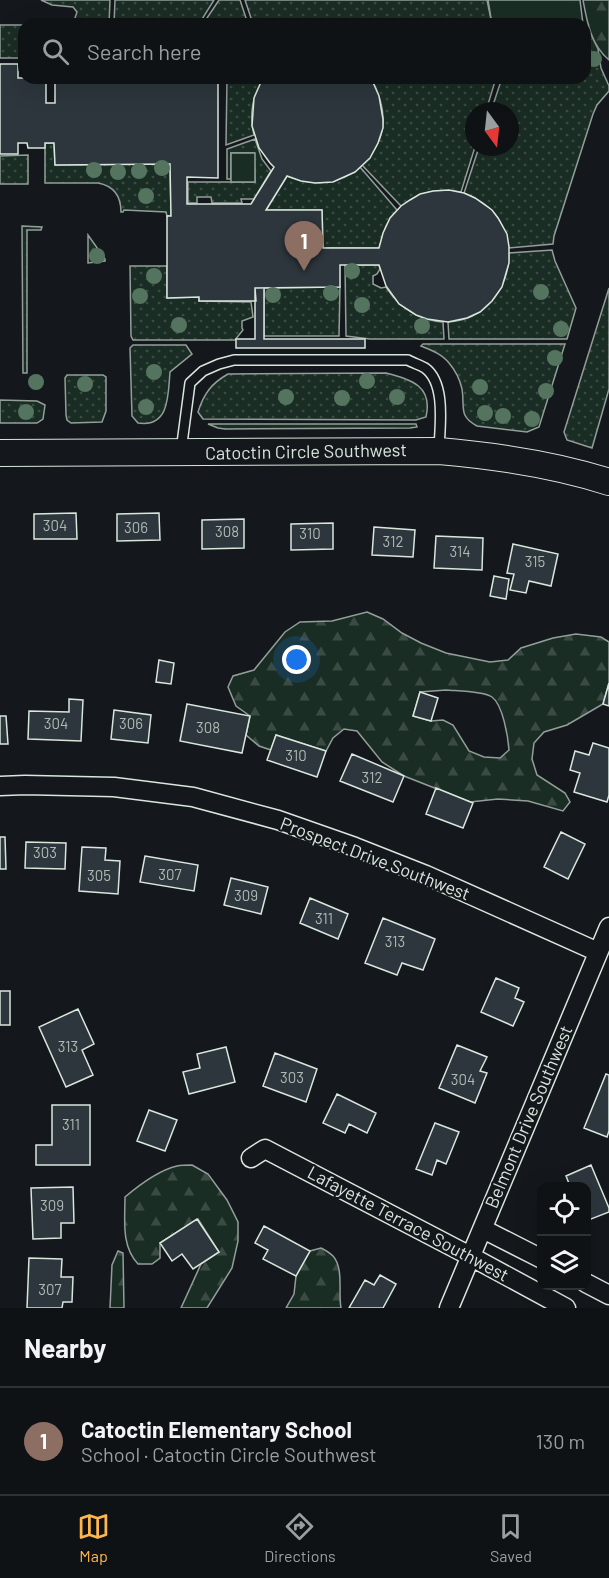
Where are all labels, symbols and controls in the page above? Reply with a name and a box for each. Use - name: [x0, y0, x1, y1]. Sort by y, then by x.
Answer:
- search box: [18, 18, 591, 84]
- icon: search: [39, 35, 72, 68]
- text: Search here: [87, 38, 201, 64]
- north arrow: [465, 102, 519, 156]
- pin: 1: [284, 222, 324, 271]
- street label: Catoctin Circle Southwest: [205, 438, 407, 464]
- house number: 304: [43, 516, 67, 534]
- house number: 306: [124, 518, 148, 536]
- house number: 308: [215, 522, 239, 540]
- house number: 310: [299, 524, 321, 542]
- house number: 312: [383, 532, 403, 550]
- house number: 314: [449, 542, 471, 560]
- house number: 315: [525, 552, 545, 570]
- your location: [282, 645, 311, 674]
- house number: 304: [44, 714, 68, 732]
- house number: 306: [119, 714, 143, 732]
- house number: 308: [196, 718, 220, 736]
- house number: 310: [285, 746, 307, 764]
- house number: 312: [362, 768, 382, 786]
- street label: Prospect Drive Southwest: [277, 812, 473, 904]
- house number: 303: [33, 843, 57, 861]
- house number: 307: [158, 865, 182, 883]
- house number: 305: [87, 866, 111, 884]
- house number: 309: [234, 886, 258, 904]
- house number: 311: [315, 909, 333, 927]
- house number: 313: [385, 932, 405, 950]
- street label: Belmont Drive Southwest: [480, 1022, 577, 1211]
- house number: 313: [58, 1037, 78, 1055]
- house number: 303: [280, 1068, 304, 1086]
- house number: 304: [451, 1070, 475, 1088]
- house number: 311: [62, 1115, 80, 1133]
- street label: Lafayette Terrace Southwest: [304, 1161, 513, 1286]
- map controls: [537, 1182, 591, 1290]
- button: locate: [537, 1182, 591, 1236]
- house number: 309: [40, 1196, 64, 1214]
- button: layers: [537, 1236, 591, 1290]
- house number: 307: [38, 1280, 62, 1298]
- text: Nearby: [24, 1332, 106, 1363]
- text: Catoctin Elementary School: [81, 1416, 352, 1442]
- text: 1: [40, 1429, 47, 1453]
- text: 130 m: [536, 1429, 585, 1453]
- text: School · Catoctin Circle Southwest: [81, 1442, 377, 1466]
- tab: Map: [77, 1510, 110, 1565]
- tab: Directions: [264, 1510, 336, 1565]
- tab: Saved: [490, 1510, 532, 1565]

